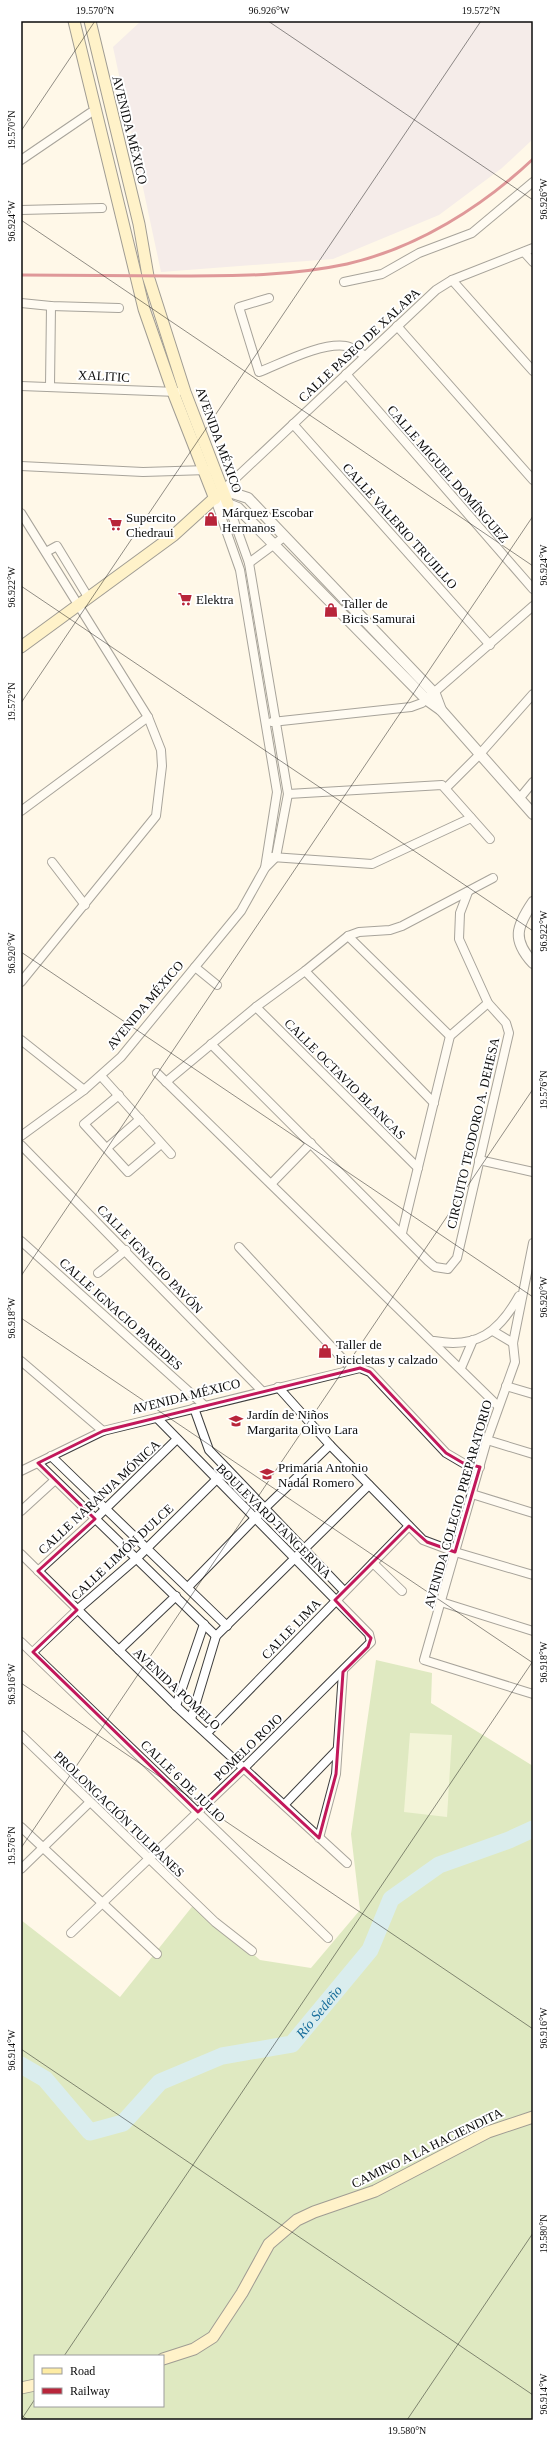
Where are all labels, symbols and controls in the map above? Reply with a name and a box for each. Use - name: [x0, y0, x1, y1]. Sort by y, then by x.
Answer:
- text: 19.570°N: [76, 5, 114, 16]
- text: 96.926°W: [249, 5, 290, 16]
- text: 19.572°N: [462, 5, 500, 16]
- street label: AVENIDA MÉXICO: [109, 74, 151, 186]
- text: 19.570°N: [6, 111, 17, 149]
- text: 96.926°W: [538, 178, 549, 219]
- text: 96.924°W: [6, 200, 17, 241]
- street label: CALLE PASEO DE XALAPA: [295, 284, 423, 405]
- street label: XALITIC: [78, 367, 130, 385]
- street label: AVENIDA MÉXICO: [193, 385, 245, 495]
- street label: CALLE MIGUEL DOMÍNGUEZ: [384, 402, 512, 546]
- street label: CALLE VALERIO TRUJILLO: [340, 460, 460, 592]
- place label: Márquez Escobar Hermanos: [222, 505, 314, 535]
- place label: Supercito Chedraui: [126, 510, 176, 540]
- shop icon: Márquez Escobar Hermanos: [203, 511, 219, 527]
- supermarket icon: Supercito Chedraui: [107, 516, 123, 532]
- text: 96.924°W: [538, 544, 549, 585]
- text: 96.922°W: [6, 566, 17, 607]
- supermarket icon: Elektra: [177, 591, 193, 607]
- place label: Elektra: [196, 592, 234, 607]
- place label: Taller de Bicis Samurai: [342, 596, 416, 626]
- shop icon: Taller de Bicis Samurai: [323, 602, 339, 618]
- text: 19.572°N: [6, 683, 17, 721]
- text: 96.922°W: [538, 910, 549, 951]
- text: 96.920°W: [6, 932, 17, 973]
- street label: AVENIDA MÉXICO: [103, 958, 187, 1052]
- street label: CALLE OCTAVIO BLANCAS: [281, 1015, 409, 1143]
- street label: CIRCUITO TEODORO A. DEHESA: [444, 1035, 502, 1230]
- text: 19.576°N: [538, 1071, 549, 1109]
- street label: CALLE IGNACIO PAVÓN: [94, 1202, 206, 1317]
- street label: CALLE IGNACIO PAREDES: [57, 1255, 185, 1373]
- text: 96.920°W: [538, 1276, 549, 1317]
- text: 96.918°W: [6, 1297, 17, 1338]
- place label: Taller de bicicletas y calzado: [336, 1337, 438, 1367]
- shop icon: Taller de bicicletas y calzado: [317, 1343, 333, 1359]
- street label: AVENIDA MÉXICO: [130, 1375, 242, 1417]
- street label: AVENIDA COLEGIO PREPARATORIO: [421, 1398, 495, 1610]
- place label: Jardín de Niños Margarita Olivo Lara: [247, 1407, 358, 1437]
- school or university icon: Jardín de Niños Margarita Olivo Lara: [228, 1413, 244, 1429]
- street label: CALLE NARANJA MÓNICA: [35, 1436, 163, 1557]
- street label: BOULEVARD TANGERINA: [213, 1460, 335, 1582]
- place label: Primaria Antonio Nadal Romero: [278, 1460, 368, 1490]
- school or university icon: Primaria Antonio Nadal Romero: [259, 1466, 275, 1482]
- street label: CALLE LIMÓN DULCE: [68, 1501, 176, 1603]
- street label: CALLE LIMA: [258, 1595, 324, 1662]
- text: 96.918°W: [538, 1641, 549, 1682]
- street label: AVENIDA POMELO: [130, 1645, 224, 1733]
- text: 96.916°W: [6, 1663, 17, 1704]
- street label: POMELO ROJO: [211, 1711, 285, 1783]
- street label: CALLE 6 DE JULIO: [138, 1737, 228, 1825]
- street label: PROLONGACIÓN TULIPANES: [51, 1748, 187, 1880]
- text: 19.576°N: [6, 1827, 17, 1865]
- water label: Río Sedeño: [292, 1982, 345, 2042]
- text: 96.916°W: [538, 2007, 549, 2048]
- text: 96.914°W: [6, 2029, 17, 2070]
- street label: CAMINO A LA HACIENDITA: [349, 2105, 506, 2191]
- text: 19.580°N: [538, 2215, 549, 2253]
- legend: [34, 2355, 164, 2407]
- text: Road: [70, 2364, 95, 2378]
- text: 96.914°W: [538, 2373, 549, 2414]
- text: Railway: [70, 2384, 110, 2398]
- text: 19.580°N: [388, 2425, 426, 2436]

